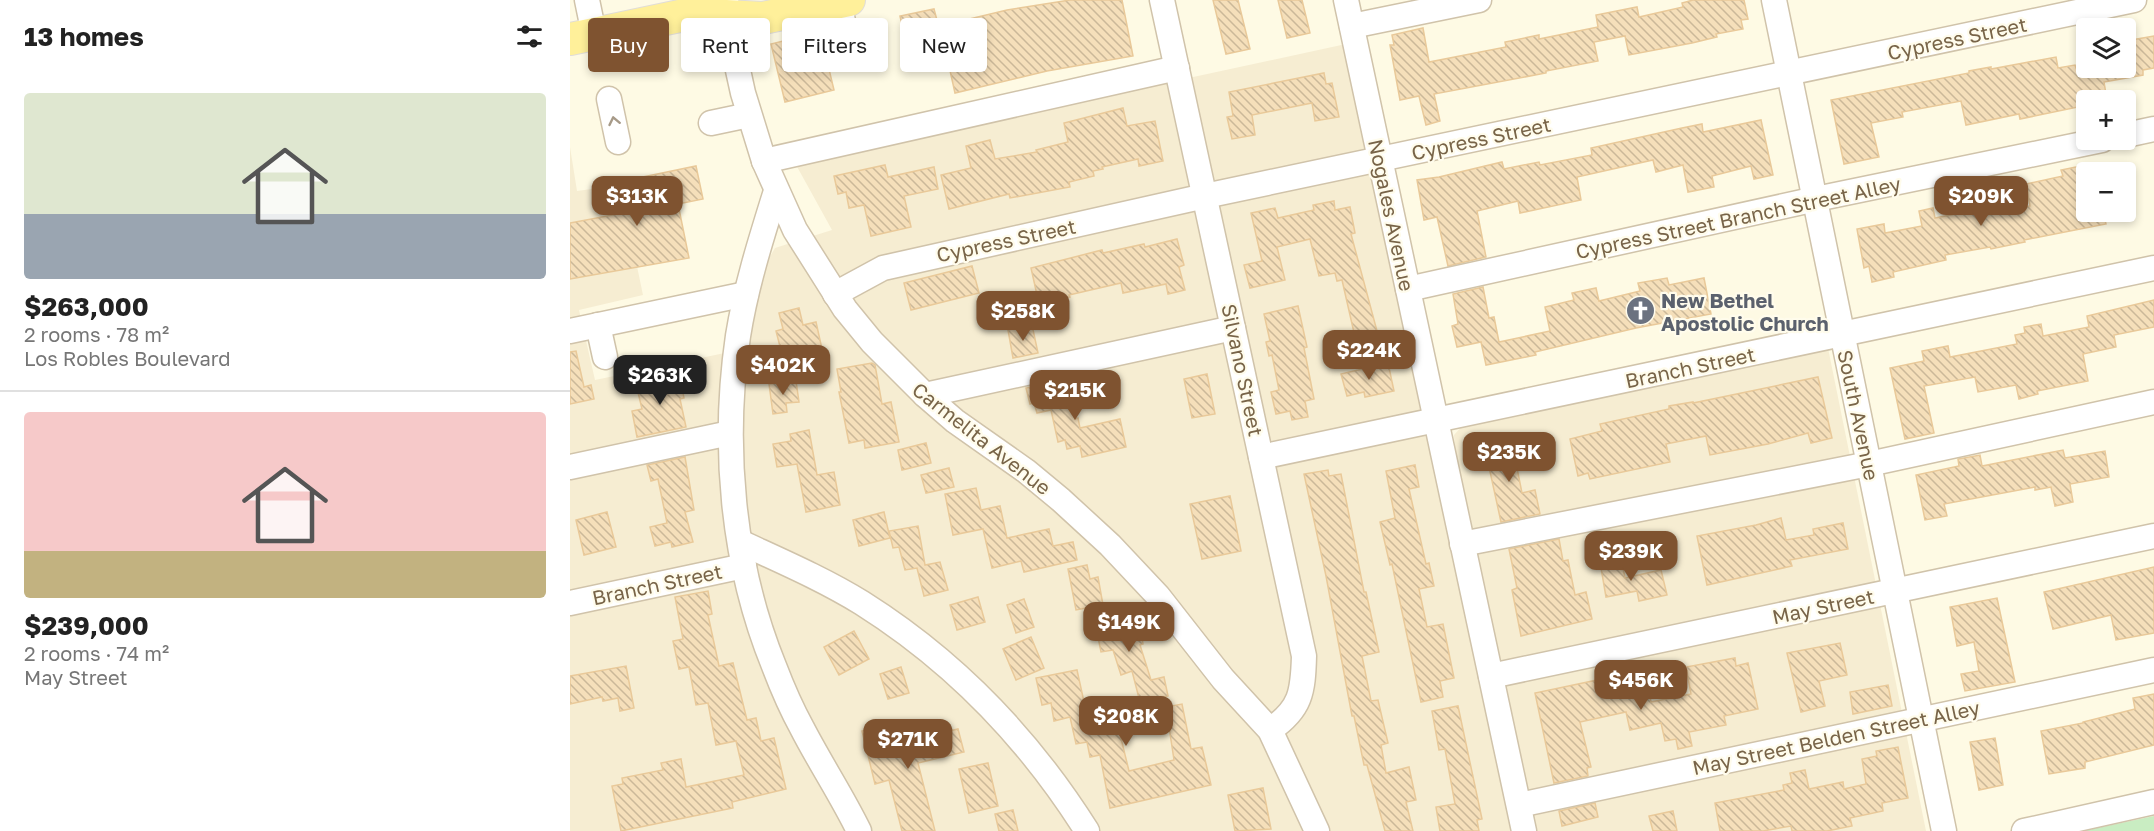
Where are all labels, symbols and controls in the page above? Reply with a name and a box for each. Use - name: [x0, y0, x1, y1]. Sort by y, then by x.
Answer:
- street label: Cypress Street: [1885, 12, 2029, 64]
- chip: Buy: [588, 18, 669, 72]
- chip: Rent: [681, 18, 770, 72]
- chip: Filters: [782, 18, 888, 72]
- chip: New: [900, 18, 987, 72]
- map controls: [2076, 18, 2136, 222]
- button: layers: [2076, 18, 2136, 78]
- icon: filters: [513, 20, 546, 53]
- text: 13 homes: [24, 21, 144, 52]
- button: +: [2076, 90, 2136, 150]
- street label: Cypress Street: [1409, 112, 1553, 164]
- one-way arrow: [608, 116, 621, 126]
- icon: home: [231, 132, 339, 240]
- street label: Nogales Avenue: [1364, 137, 1420, 293]
- button: −: [2076, 162, 2136, 222]
- street label: Cypress Street Branch Street Alley: [1573, 171, 1903, 263]
- pin: $313K: [595, 176, 679, 227]
- pin: $209K: [1939, 176, 2023, 227]
- text: $313K: [606, 183, 668, 207]
- text: $209K: [1948, 183, 2014, 207]
- street label: Cypress Street: [934, 214, 1078, 266]
- place label: New Bethel Apostolic Church: [1661, 288, 1829, 335]
- text: $263,000: [24, 291, 149, 322]
- pin: $258K: [981, 291, 1065, 342]
- church icon: New Bethel Apostolic Church: [1624, 295, 1656, 327]
- text: $258K: [990, 298, 1056, 322]
- street label: Silvano Street: [1217, 302, 1269, 438]
- text: 2 rooms · 78 m²: [24, 322, 169, 346]
- pin: $224K: [1327, 330, 1411, 381]
- text: $224K: [1337, 337, 1401, 361]
- street label: Branch Street: [1623, 342, 1757, 392]
- pin: $402K: [741, 345, 825, 396]
- text: Los Robles Boulevard: [24, 346, 231, 370]
- street label: South Avenue: [1833, 348, 1885, 482]
- text: $402K: [750, 352, 816, 376]
- pin: $263K: [618, 355, 702, 406]
- text: $263K: [628, 362, 693, 386]
- pin: $215K: [1033, 370, 1117, 421]
- street label: Carmelita Avenue: [908, 377, 1056, 499]
- text: $215K: [1044, 377, 1106, 401]
- pin: $235K: [1467, 432, 1551, 483]
- text: $235K: [1477, 439, 1541, 463]
- icon: home: [231, 451, 339, 559]
- pin: $239K: [1589, 531, 1673, 582]
- text: $239K: [1599, 538, 1664, 562]
- street label: Branch Street: [590, 559, 724, 609]
- street label: May Street: [1770, 584, 1876, 628]
- pin: $149K: [1087, 602, 1171, 653]
- text: $149K: [1097, 609, 1161, 633]
- text: $239,000: [24, 610, 149, 641]
- text: 2 rooms · 74 m²: [24, 641, 169, 665]
- pin: $456K: [1599, 660, 1683, 711]
- text: May Street: [24, 665, 128, 689]
- text: $456K: [1608, 667, 1674, 691]
- street label: May Street Belden Street Alley: [1690, 695, 1982, 779]
- pin: $208K: [1084, 696, 1168, 747]
- text: $208K: [1093, 703, 1159, 727]
- pin: $271K: [866, 719, 950, 770]
- text: $271K: [877, 726, 939, 750]

